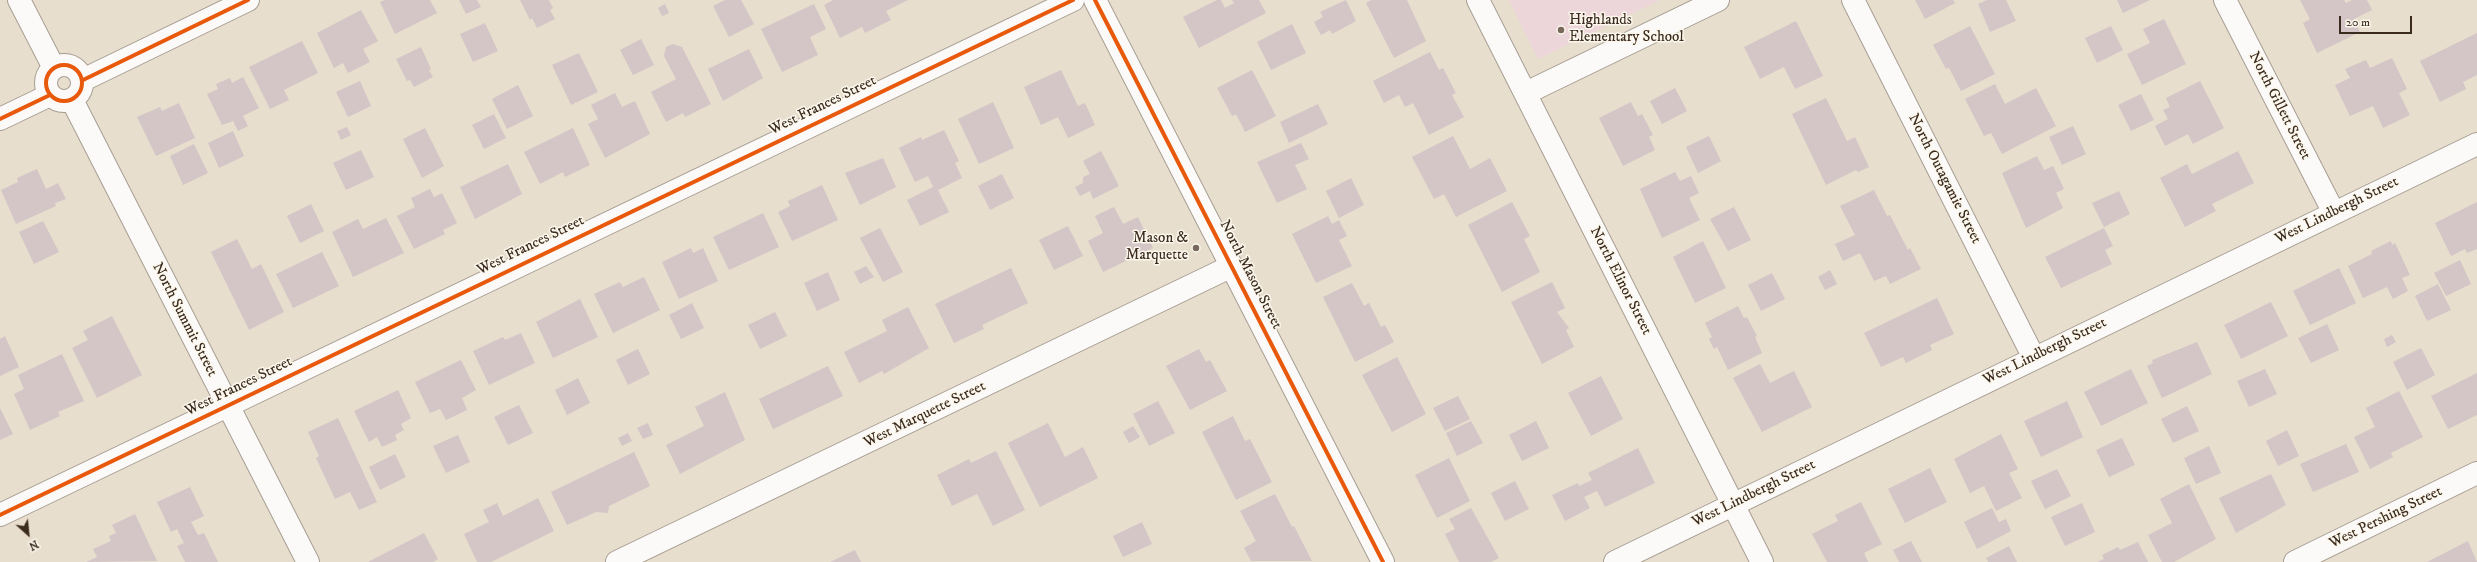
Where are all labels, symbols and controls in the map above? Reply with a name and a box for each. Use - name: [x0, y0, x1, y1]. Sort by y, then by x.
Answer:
- scale bar: [2341, 8, 2414, 34]
- place label: Highlands Elementary School: [1569, 12, 1684, 47]
- text: 20 m: [2346, 15, 2370, 30]
- marker: Highlands Elementary School: [1556, 25, 1566, 35]
- street label: North Gillett Street: [2244, 49, 2314, 163]
- street label: West Frances Street: [767, 72, 879, 140]
- street label: North Outagamie Street: [1903, 111, 1985, 247]
- street label: West Lindbergh Street: [2272, 173, 2402, 249]
- street label: West Frances Street: [475, 212, 587, 280]
- street label: North Mason Street: [1215, 218, 1285, 332]
- street label: North Elinor Street: [1585, 224, 1655, 338]
- place label: Mason & Marquette: [1126, 230, 1188, 265]
- marker: Mason & Marquette: [1191, 243, 1201, 253]
- street label: North Summit Street: [147, 260, 221, 380]
- street label: West Lindbergh Street: [1980, 314, 2110, 390]
- street label: West Frances Street: [183, 353, 295, 421]
- street label: West Marquette Street: [861, 378, 989, 452]
- street label: West Lindbergh Street: [1689, 456, 1819, 532]
- street label: West Pershing Street: [2327, 483, 2445, 553]
- north arrow: [8, 514, 48, 554]
- text: N: [26, 536, 41, 553]

